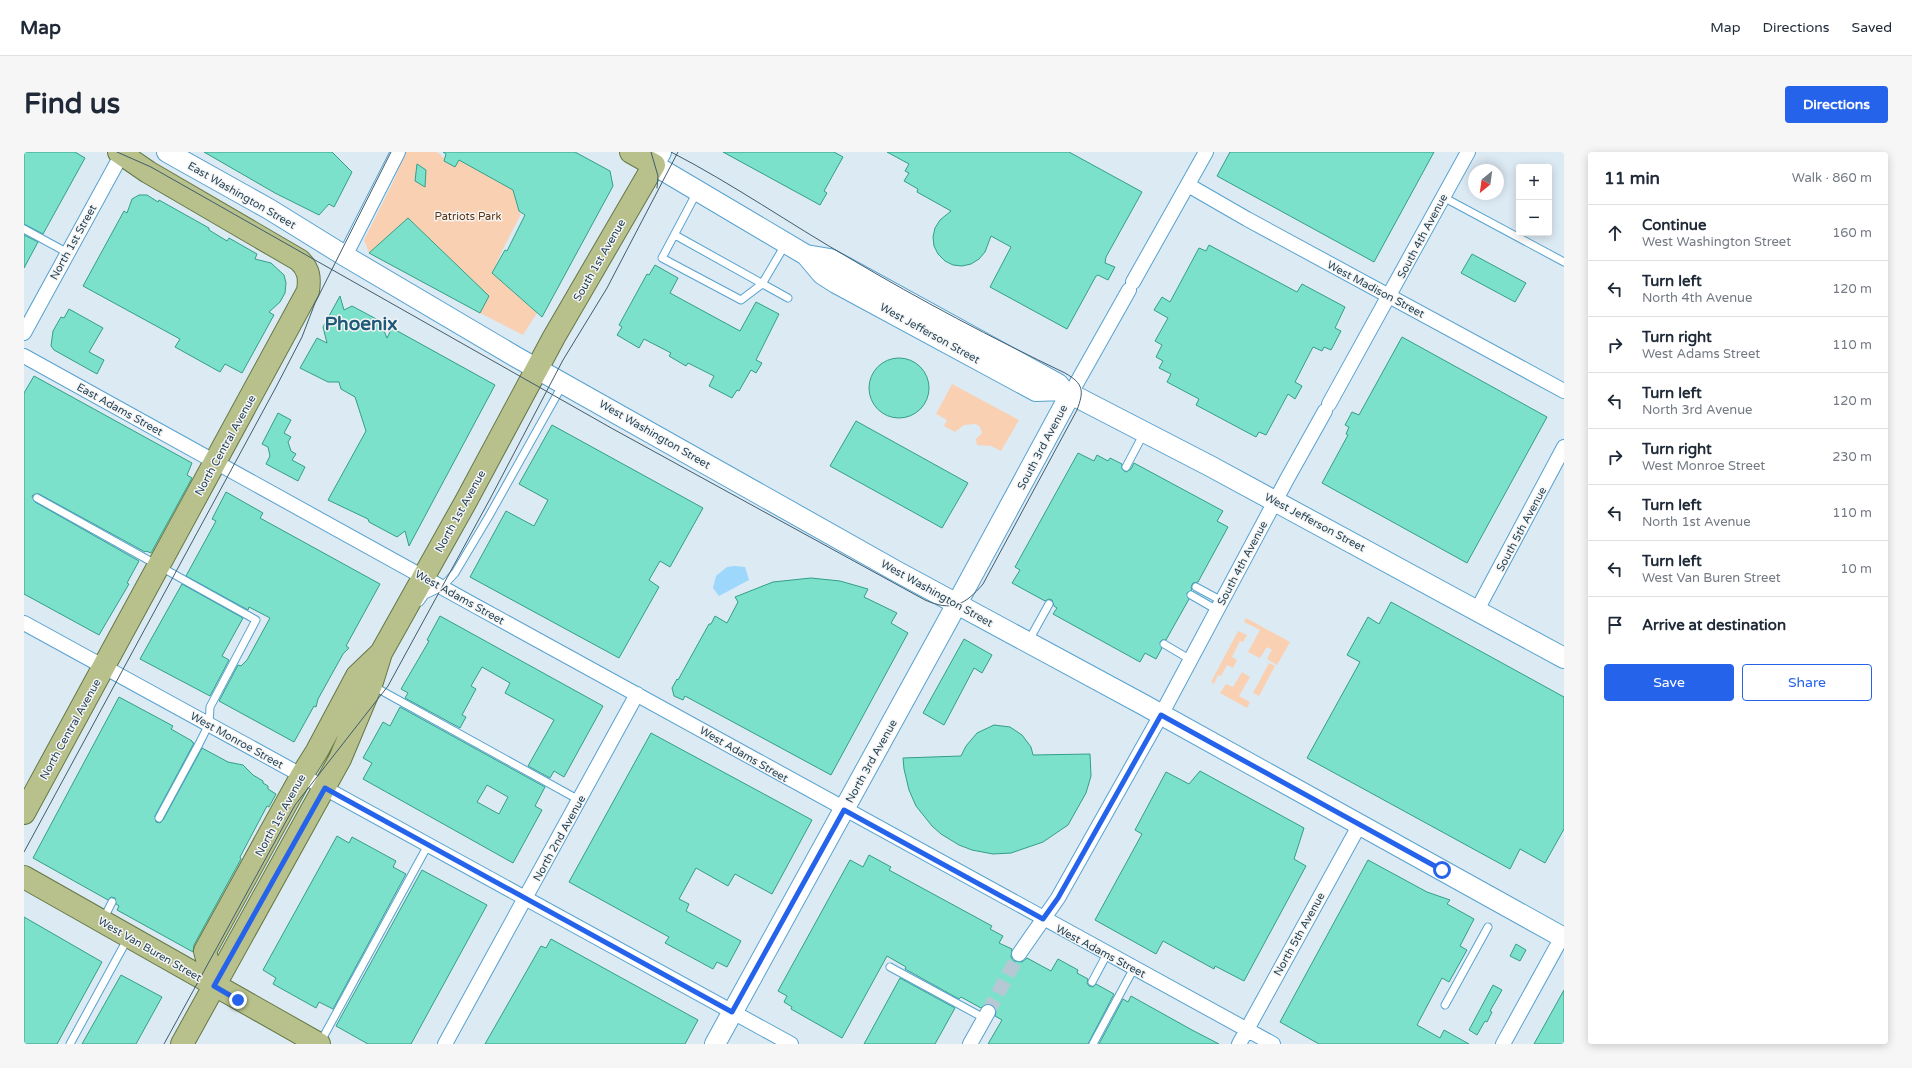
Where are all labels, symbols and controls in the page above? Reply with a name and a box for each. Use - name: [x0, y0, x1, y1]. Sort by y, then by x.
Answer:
- text: Map: [20, 17, 61, 39]
- text: Map: [1710, 19, 1741, 36]
- text: Directions: [1763, 19, 1830, 36]
- text: Saved: [1852, 19, 1892, 36]
- button: Directions: [1785, 86, 1888, 123]
- text: Find us: [24, 87, 120, 121]
- street label: East Washington Street: [185, 159, 298, 232]
- north arrow: [1468, 164, 1504, 200]
- map controls: [1516, 164, 1552, 236]
- button: +: [1516, 164, 1552, 200]
- text: 11 min: [1604, 168, 1660, 189]
- text: Walk · 860 m: [1792, 170, 1872, 186]
- street label: South 4th Avenue: [1395, 192, 1450, 281]
- button: −: [1516, 200, 1552, 236]
- street label: North 1st Street: [47, 202, 99, 282]
- park label: Patriots Park: [435, 210, 501, 223]
- text: Continue: [1642, 216, 1706, 234]
- street label: South 1st Avenue: [571, 217, 628, 304]
- icon: ahead: [1604, 222, 1626, 244]
- text: 160 m: [1832, 225, 1872, 241]
- text: West Washington Street: [1642, 234, 1791, 250]
- street label: West Madison Street: [1325, 258, 1427, 321]
- text: Turn left: [1642, 272, 1702, 290]
- icon: left: [1604, 278, 1626, 300]
- text: 120 m: [1832, 281, 1872, 297]
- text: North 4th Avenue: [1642, 290, 1752, 306]
- street label: West Jefferson Street: [878, 301, 982, 366]
- district label: Phoenix: [324, 313, 398, 335]
- text: Turn right: [1642, 328, 1712, 346]
- icon: right: [1604, 334, 1626, 356]
- text: 110 m: [1832, 337, 1872, 353]
- text: West Adams Street: [1642, 346, 1760, 362]
- street label: East Adams Street: [74, 380, 165, 438]
- text: Turn left: [1642, 384, 1702, 402]
- icon: left: [1604, 390, 1626, 412]
- street label: North Central Avenue: [192, 393, 259, 498]
- text: 120 m: [1832, 393, 1872, 409]
- street label: West Washington Street: [597, 397, 713, 472]
- text: North 3rd Avenue: [1642, 402, 1752, 418]
- street label: South 3rd Avenue: [1015, 403, 1070, 492]
- text: Turn right: [1642, 440, 1712, 458]
- icon: right: [1604, 446, 1626, 468]
- text: 230 m: [1832, 449, 1872, 465]
- text: West Monroe Street: [1642, 458, 1765, 474]
- street label: North 1st Avenue: [432, 468, 488, 555]
- street label: South 5th Avenue: [1494, 485, 1549, 574]
- street label: West Jefferson Street: [1262, 490, 1367, 554]
- text: Turn left: [1642, 496, 1702, 514]
- icon: left: [1604, 502, 1626, 524]
- text: 110 m: [1832, 505, 1872, 521]
- text: North 1st Avenue: [1642, 514, 1751, 530]
- street label: South 4th Avenue: [1215, 519, 1270, 608]
- text: Turn left: [1642, 552, 1702, 570]
- street label: West Washington Street: [878, 557, 995, 630]
- icon: left: [1604, 558, 1626, 580]
- text: 10 m: [1840, 561, 1872, 577]
- street label: West Adams Street: [413, 568, 507, 627]
- text: West Van Buren Street: [1642, 570, 1781, 586]
- icon: arrive: [1604, 614, 1626, 636]
- text: Arrive at destination: [1642, 616, 1786, 634]
- button: Save: [1604, 664, 1734, 701]
- button: Share: [1742, 664, 1872, 701]
- street label: North Central Avenue: [37, 677, 104, 782]
- street label: West Monroe Street: [188, 709, 286, 771]
- street label: North 3rd Avenue: [843, 717, 900, 805]
- street label: West Adams Street: [697, 724, 790, 785]
- street label: North 1st Avenue: [252, 772, 308, 859]
- street label: North 2nd Avenue: [530, 793, 588, 883]
- route start: [1433, 861, 1451, 879]
- street label: North 5th Avenue: [1271, 890, 1328, 978]
- street label: West Van Buren Street: [96, 914, 204, 984]
- street label: West Adams Street: [1054, 922, 1148, 981]
- route end: [229, 991, 247, 1009]

